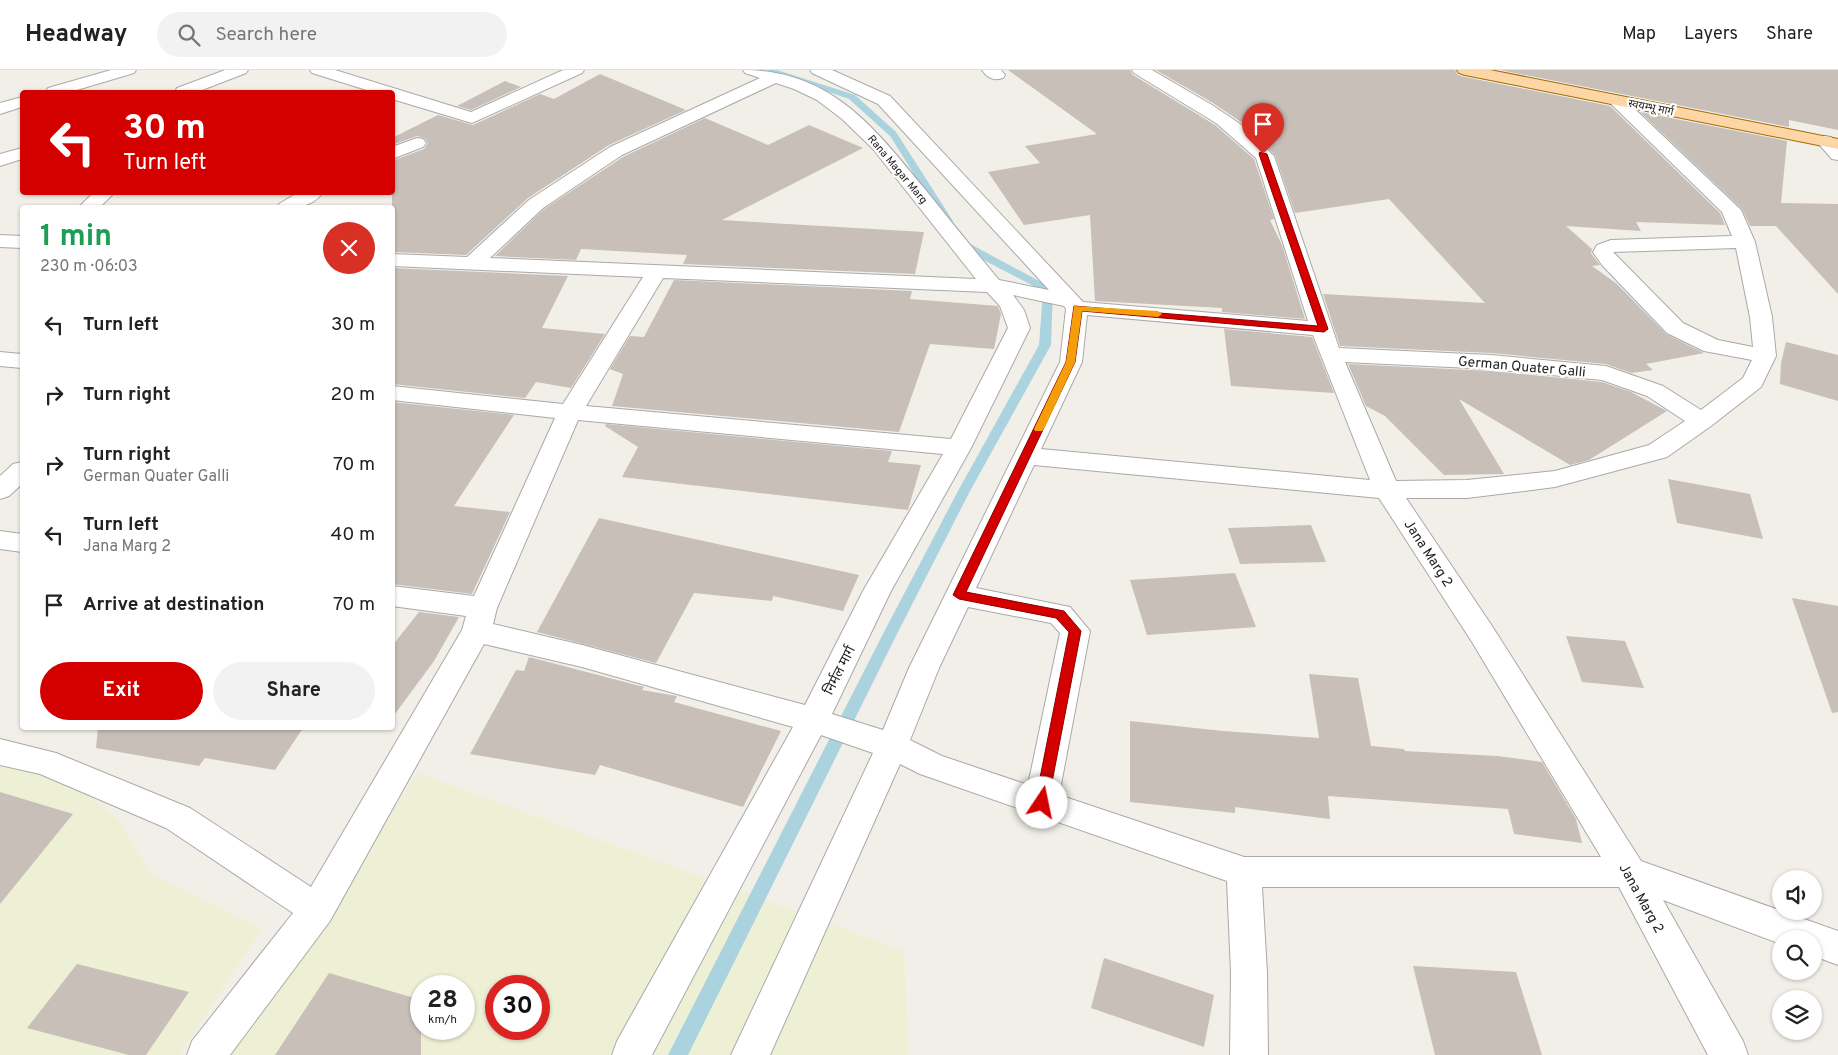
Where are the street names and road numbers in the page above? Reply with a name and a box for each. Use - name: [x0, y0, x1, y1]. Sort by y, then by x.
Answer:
- street label: स्वयम्भू मार्ग: [1627, 97, 1676, 119]
- street label: Rana Magar Marg: [864, 132, 930, 207]
- street label: German Quater Galli: [1457, 353, 1586, 382]
- street label: Jana Marg 2: [1400, 517, 1456, 591]
- street label: निर्मल मार्ग: [820, 642, 860, 698]
- street label: Jana Marg 2: [1615, 861, 1667, 937]

